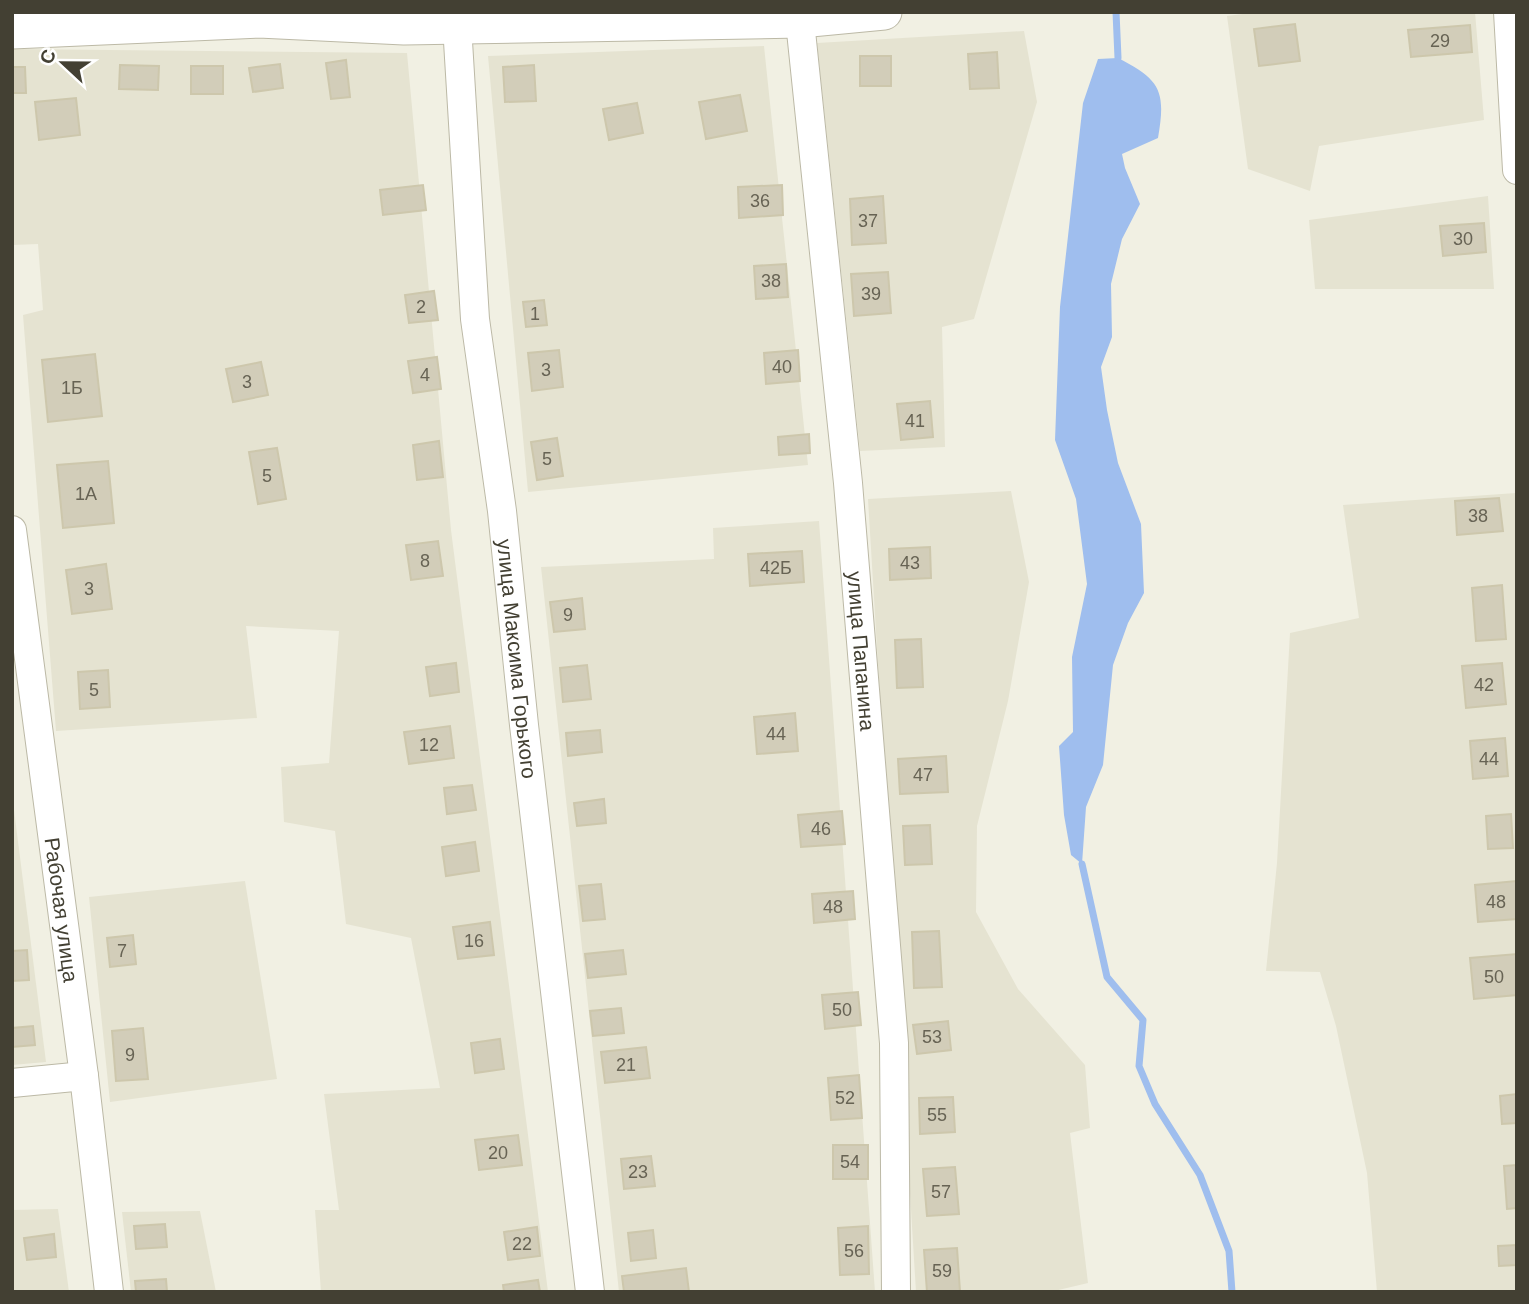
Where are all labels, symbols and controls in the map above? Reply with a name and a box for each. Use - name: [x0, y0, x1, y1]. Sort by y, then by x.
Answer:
- north arrow: [28, 28, 98, 98]
- house number: 29: [1430, 31, 1450, 51]
- text: С: [35, 46, 60, 67]
- house number: 36: [750, 191, 770, 211]
- house number: 37: [858, 211, 878, 231]
- house number: 30: [1453, 229, 1473, 249]
- house number: 38: [761, 271, 781, 291]
- house number: 39: [861, 284, 881, 304]
- house number: 2: [416, 297, 426, 317]
- house number: 1: [530, 304, 540, 324]
- house number: 40: [772, 357, 792, 377]
- house number: 3: [541, 360, 551, 380]
- house number: 4: [420, 365, 430, 385]
- house number: 3: [242, 372, 252, 392]
- house number: 1Б: [61, 378, 83, 398]
- house number: 41: [905, 411, 925, 431]
- house number: 5: [542, 449, 552, 469]
- house number: 5: [262, 466, 272, 486]
- house number: 1А: [75, 484, 97, 504]
- house number: 38: [1468, 506, 1488, 526]
- street label: улица Максима Горького: [493, 538, 542, 780]
- house number: 8: [420, 551, 430, 571]
- house number: 43: [900, 553, 920, 573]
- house number: 42Б: [760, 558, 792, 578]
- street label: улица Папанина: [844, 570, 880, 732]
- house number: 3: [84, 579, 94, 599]
- house number: 9: [563, 605, 573, 625]
- house number: 42: [1474, 675, 1494, 695]
- house number: 5: [89, 680, 99, 700]
- house number: 44: [766, 724, 786, 744]
- house number: 12: [419, 735, 439, 755]
- house number: 44: [1479, 749, 1499, 769]
- house number: 47: [913, 765, 933, 785]
- house number: 46: [811, 819, 831, 839]
- street label: Рабочая улица: [41, 836, 83, 984]
- house number: 48: [1486, 892, 1506, 912]
- house number: 48: [823, 897, 843, 917]
- house number: 16: [464, 931, 484, 951]
- house number: 7: [117, 941, 127, 961]
- house number: 50: [1484, 967, 1504, 987]
- house number: 50: [832, 1000, 852, 1020]
- house number: 53: [922, 1027, 942, 1047]
- house number: 9: [125, 1045, 135, 1065]
- house number: 21: [616, 1055, 636, 1075]
- house number: 52: [835, 1088, 855, 1108]
- house number: 55: [927, 1105, 947, 1125]
- house number: 20: [488, 1143, 508, 1163]
- house number: 54: [840, 1152, 860, 1172]
- house number: 23: [628, 1162, 648, 1182]
- house number: 57: [931, 1182, 951, 1202]
- house number: 22: [512, 1234, 532, 1254]
- house number: 56: [844, 1241, 864, 1261]
- house number: 59: [932, 1261, 952, 1281]

